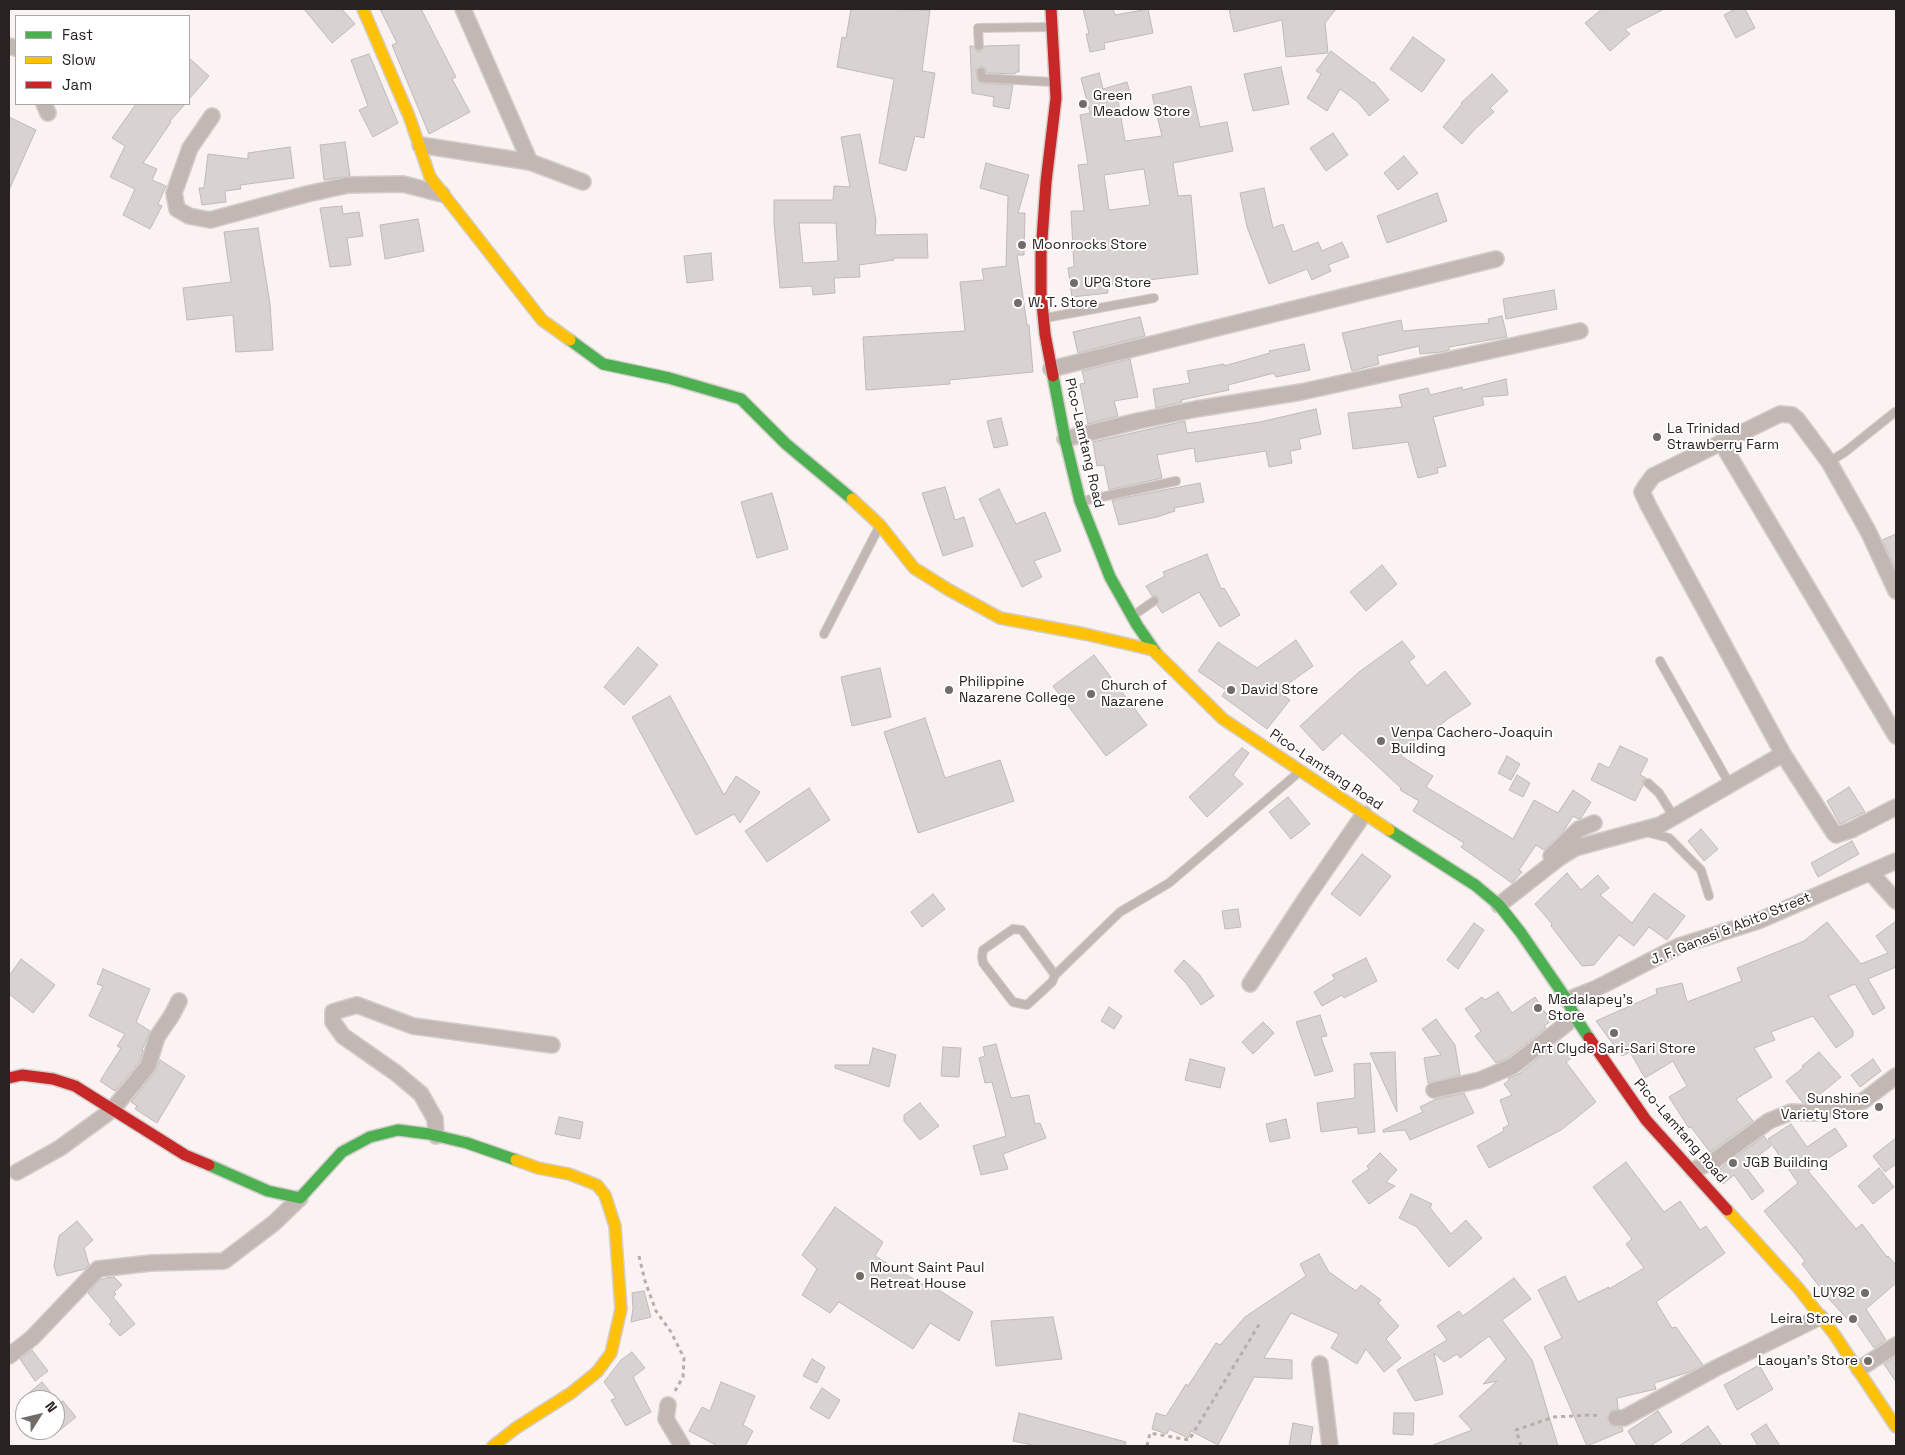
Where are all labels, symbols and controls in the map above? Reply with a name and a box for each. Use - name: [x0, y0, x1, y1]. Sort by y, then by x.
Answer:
- legend: [15, 15, 190, 105]
- text: Fast: [62, 25, 93, 44]
- text: Slow: [62, 50, 96, 69]
- text: Jam: [62, 75, 92, 94]
- place label: Green Meadow Store: [1093, 88, 1190, 120]
- marker: Green Meadow Store: [1077, 98, 1089, 110]
- place label: Moonrocks Store: [1032, 237, 1147, 253]
- marker: Moonrocks Store: [1016, 239, 1028, 251]
- place label: UPG Store: [1084, 275, 1151, 291]
- marker: UPG Store: [1068, 277, 1080, 289]
- place label: W. T. Store: [1028, 295, 1098, 311]
- marker: W. T. Store: [1012, 297, 1024, 309]
- street label: Pico-Lamtang Road: [1061, 376, 1107, 510]
- place label: La Trinidad Strawberry Farm: [1667, 421, 1779, 454]
- marker: La Trinidad Strawberry Farm: [1651, 431, 1663, 443]
- place label: Philippine Nazarene College: [959, 674, 1075, 706]
- place label: Church of Nazarene: [1101, 678, 1167, 710]
- place label: David Store: [1241, 682, 1318, 698]
- marker: Philippine Nazarene College: [943, 684, 955, 696]
- marker: David Store: [1225, 684, 1237, 696]
- marker: Church of Nazarene: [1085, 688, 1097, 700]
- place label: Venpa Cachero-Joaquin Building: [1391, 725, 1553, 758]
- street label: Pico-Lamtang Road: [1266, 726, 1386, 814]
- marker: Venpa Cachero-Joaquin Building: [1375, 735, 1387, 747]
- street label: J. F. Ganasi & Abito Street: [1649, 889, 1813, 969]
- place label: Madalapey's Store: [1548, 992, 1633, 1024]
- marker: Madalapey's Store: [1532, 1002, 1544, 1014]
- marker: Art Clyde Sari-Sari Store: [1608, 1027, 1620, 1039]
- place label: Art Clyde Sari-Sari Store: [1532, 1041, 1696, 1057]
- street label: Pico-Lamtang Road: [1630, 1075, 1730, 1187]
- place label: Sunshine Variety Store: [1781, 1091, 1869, 1124]
- marker: Sunshine Variety Store: [1873, 1101, 1885, 1113]
- place label: JGB Building: [1743, 1155, 1828, 1171]
- marker: JGB Building: [1727, 1157, 1739, 1169]
- place label: Mount Saint Paul Retreat House: [870, 1260, 984, 1292]
- marker: Mount Saint Paul Retreat House: [854, 1270, 866, 1282]
- place label: LUY92: [1813, 1285, 1855, 1301]
- marker: LUY92: [1859, 1287, 1871, 1299]
- place label: Leira Store: [1770, 1311, 1843, 1327]
- marker: Leira Store: [1847, 1313, 1859, 1325]
- place label: Laoyan's Store: [1758, 1353, 1858, 1369]
- marker: Laoyan's Store: [1862, 1355, 1874, 1367]
- north arrow: [15, 1390, 65, 1440]
- text: N: [41, 1398, 61, 1416]

